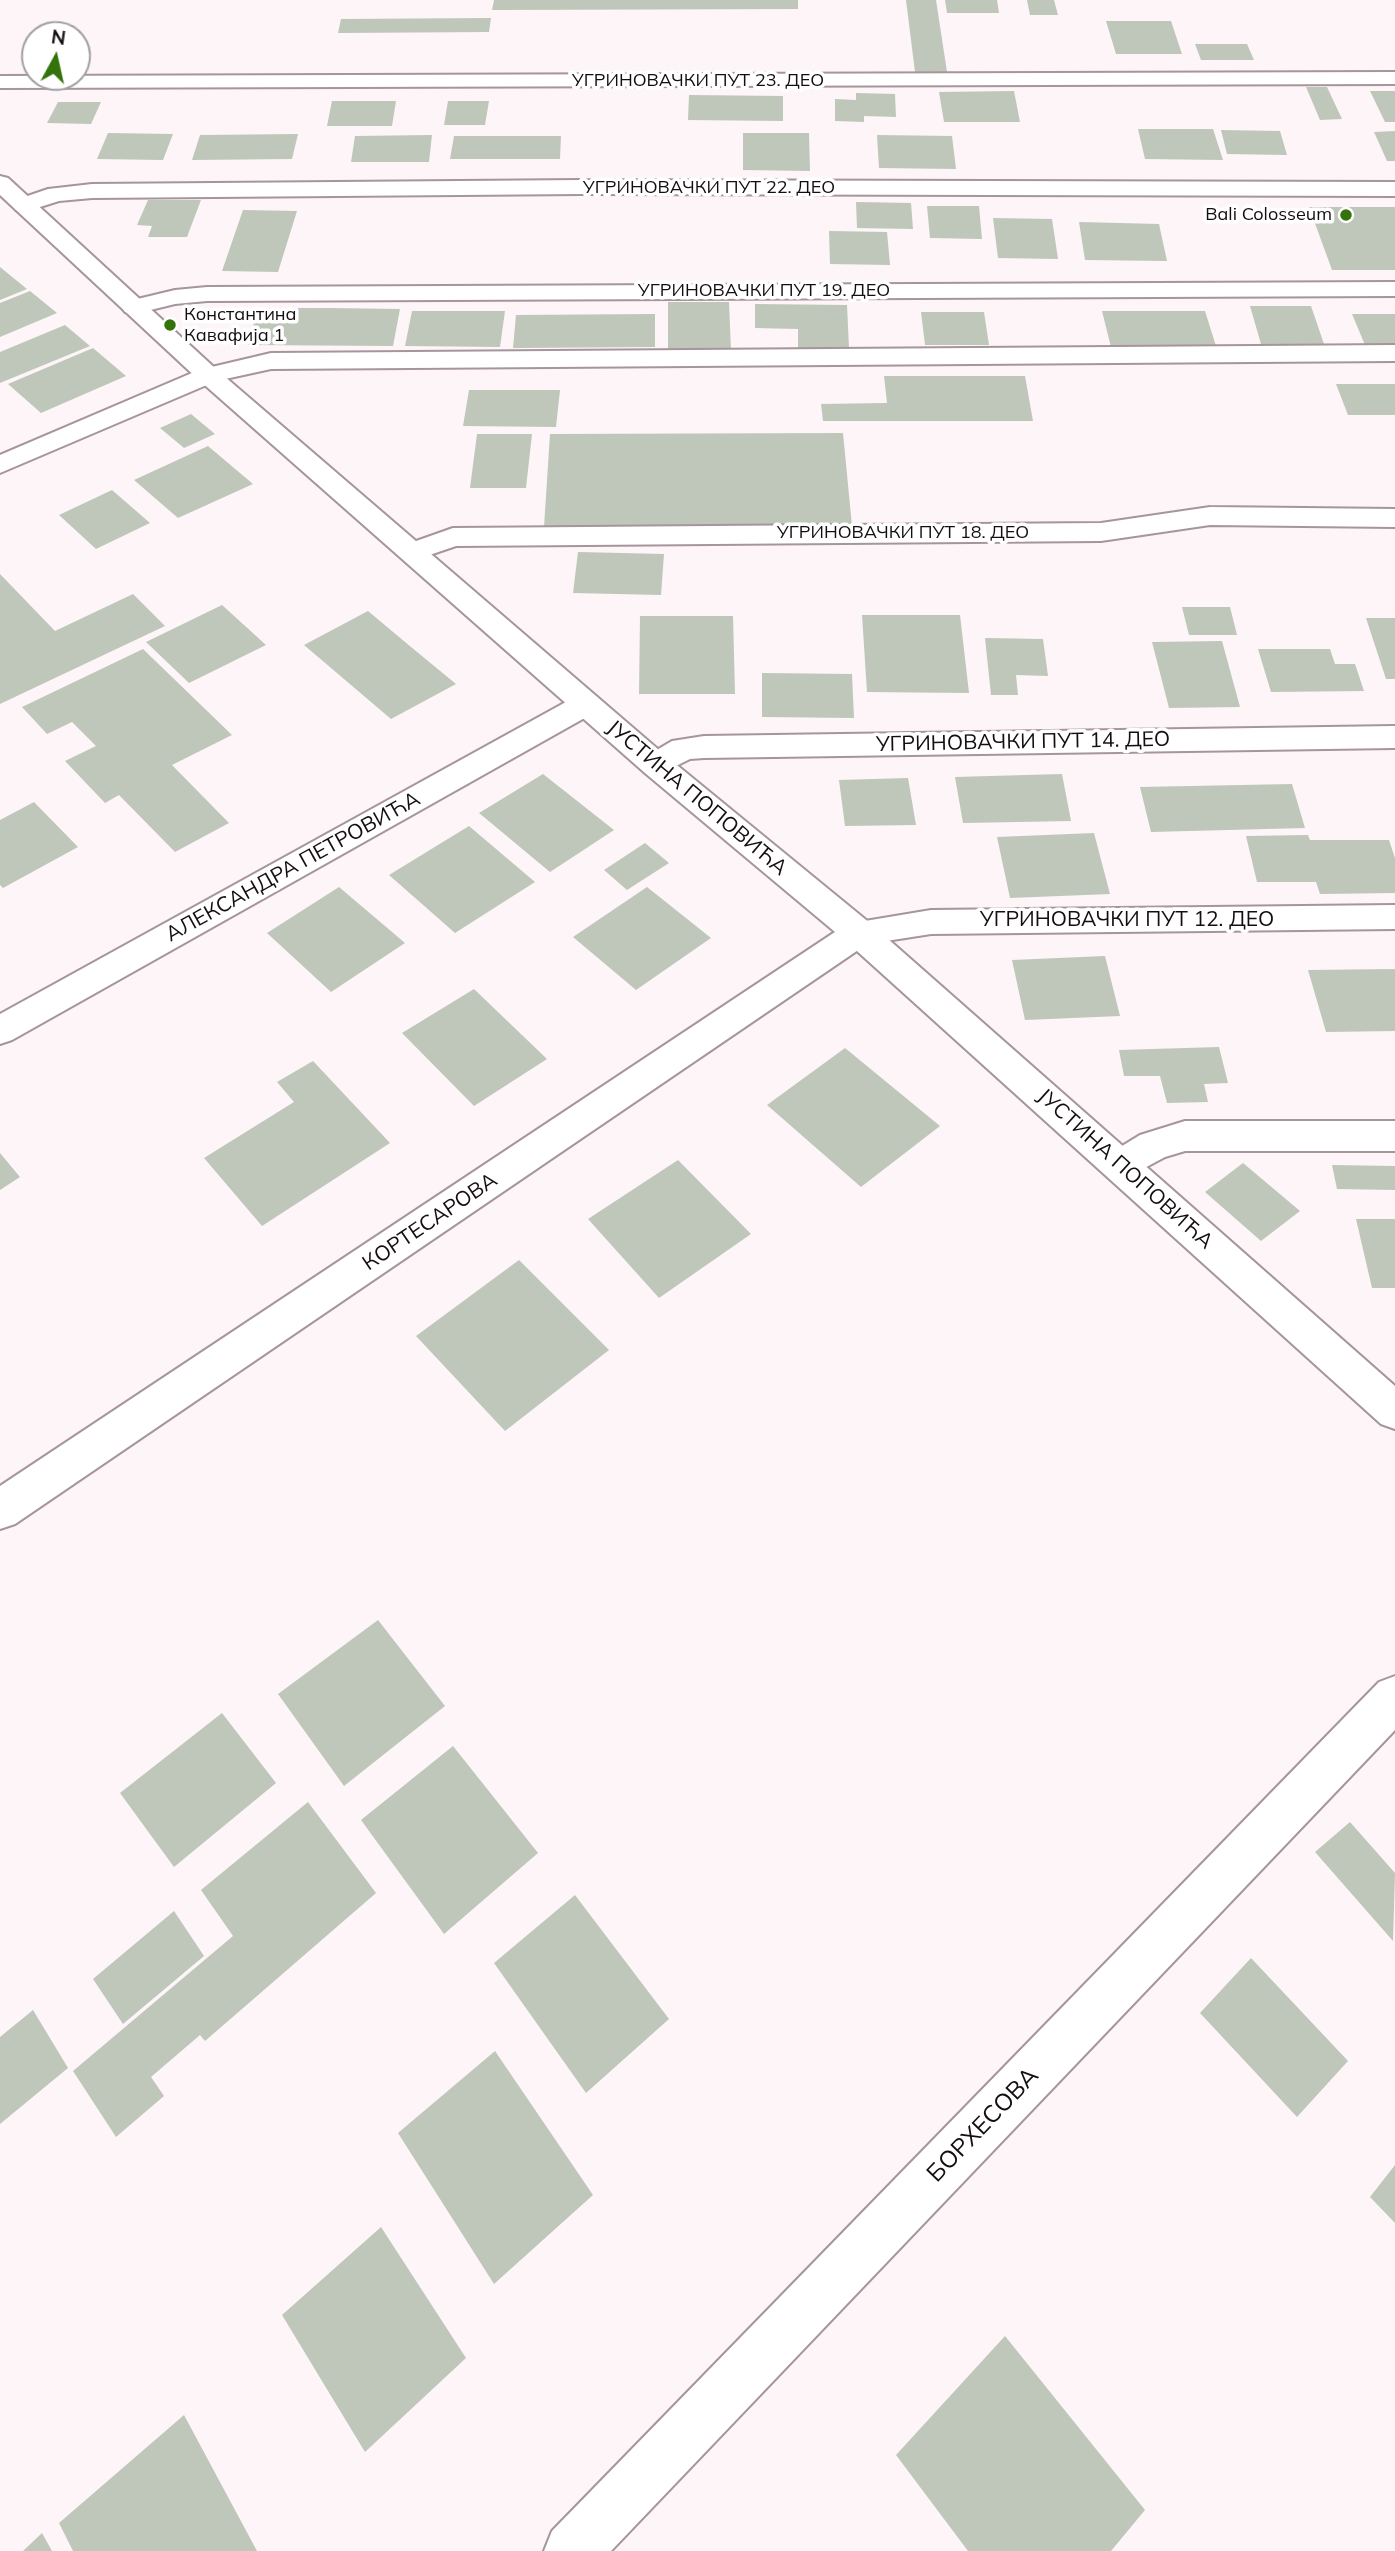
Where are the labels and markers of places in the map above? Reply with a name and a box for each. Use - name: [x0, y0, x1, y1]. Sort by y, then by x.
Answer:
- place label: Bali Colosseum: [1205, 204, 1332, 226]
- marker: Bali Colosseum: [1338, 207, 1354, 223]
- place label: Константина Кавафија 1: [184, 304, 297, 346]
- marker: Константина Кавафија 1: [162, 317, 178, 333]

